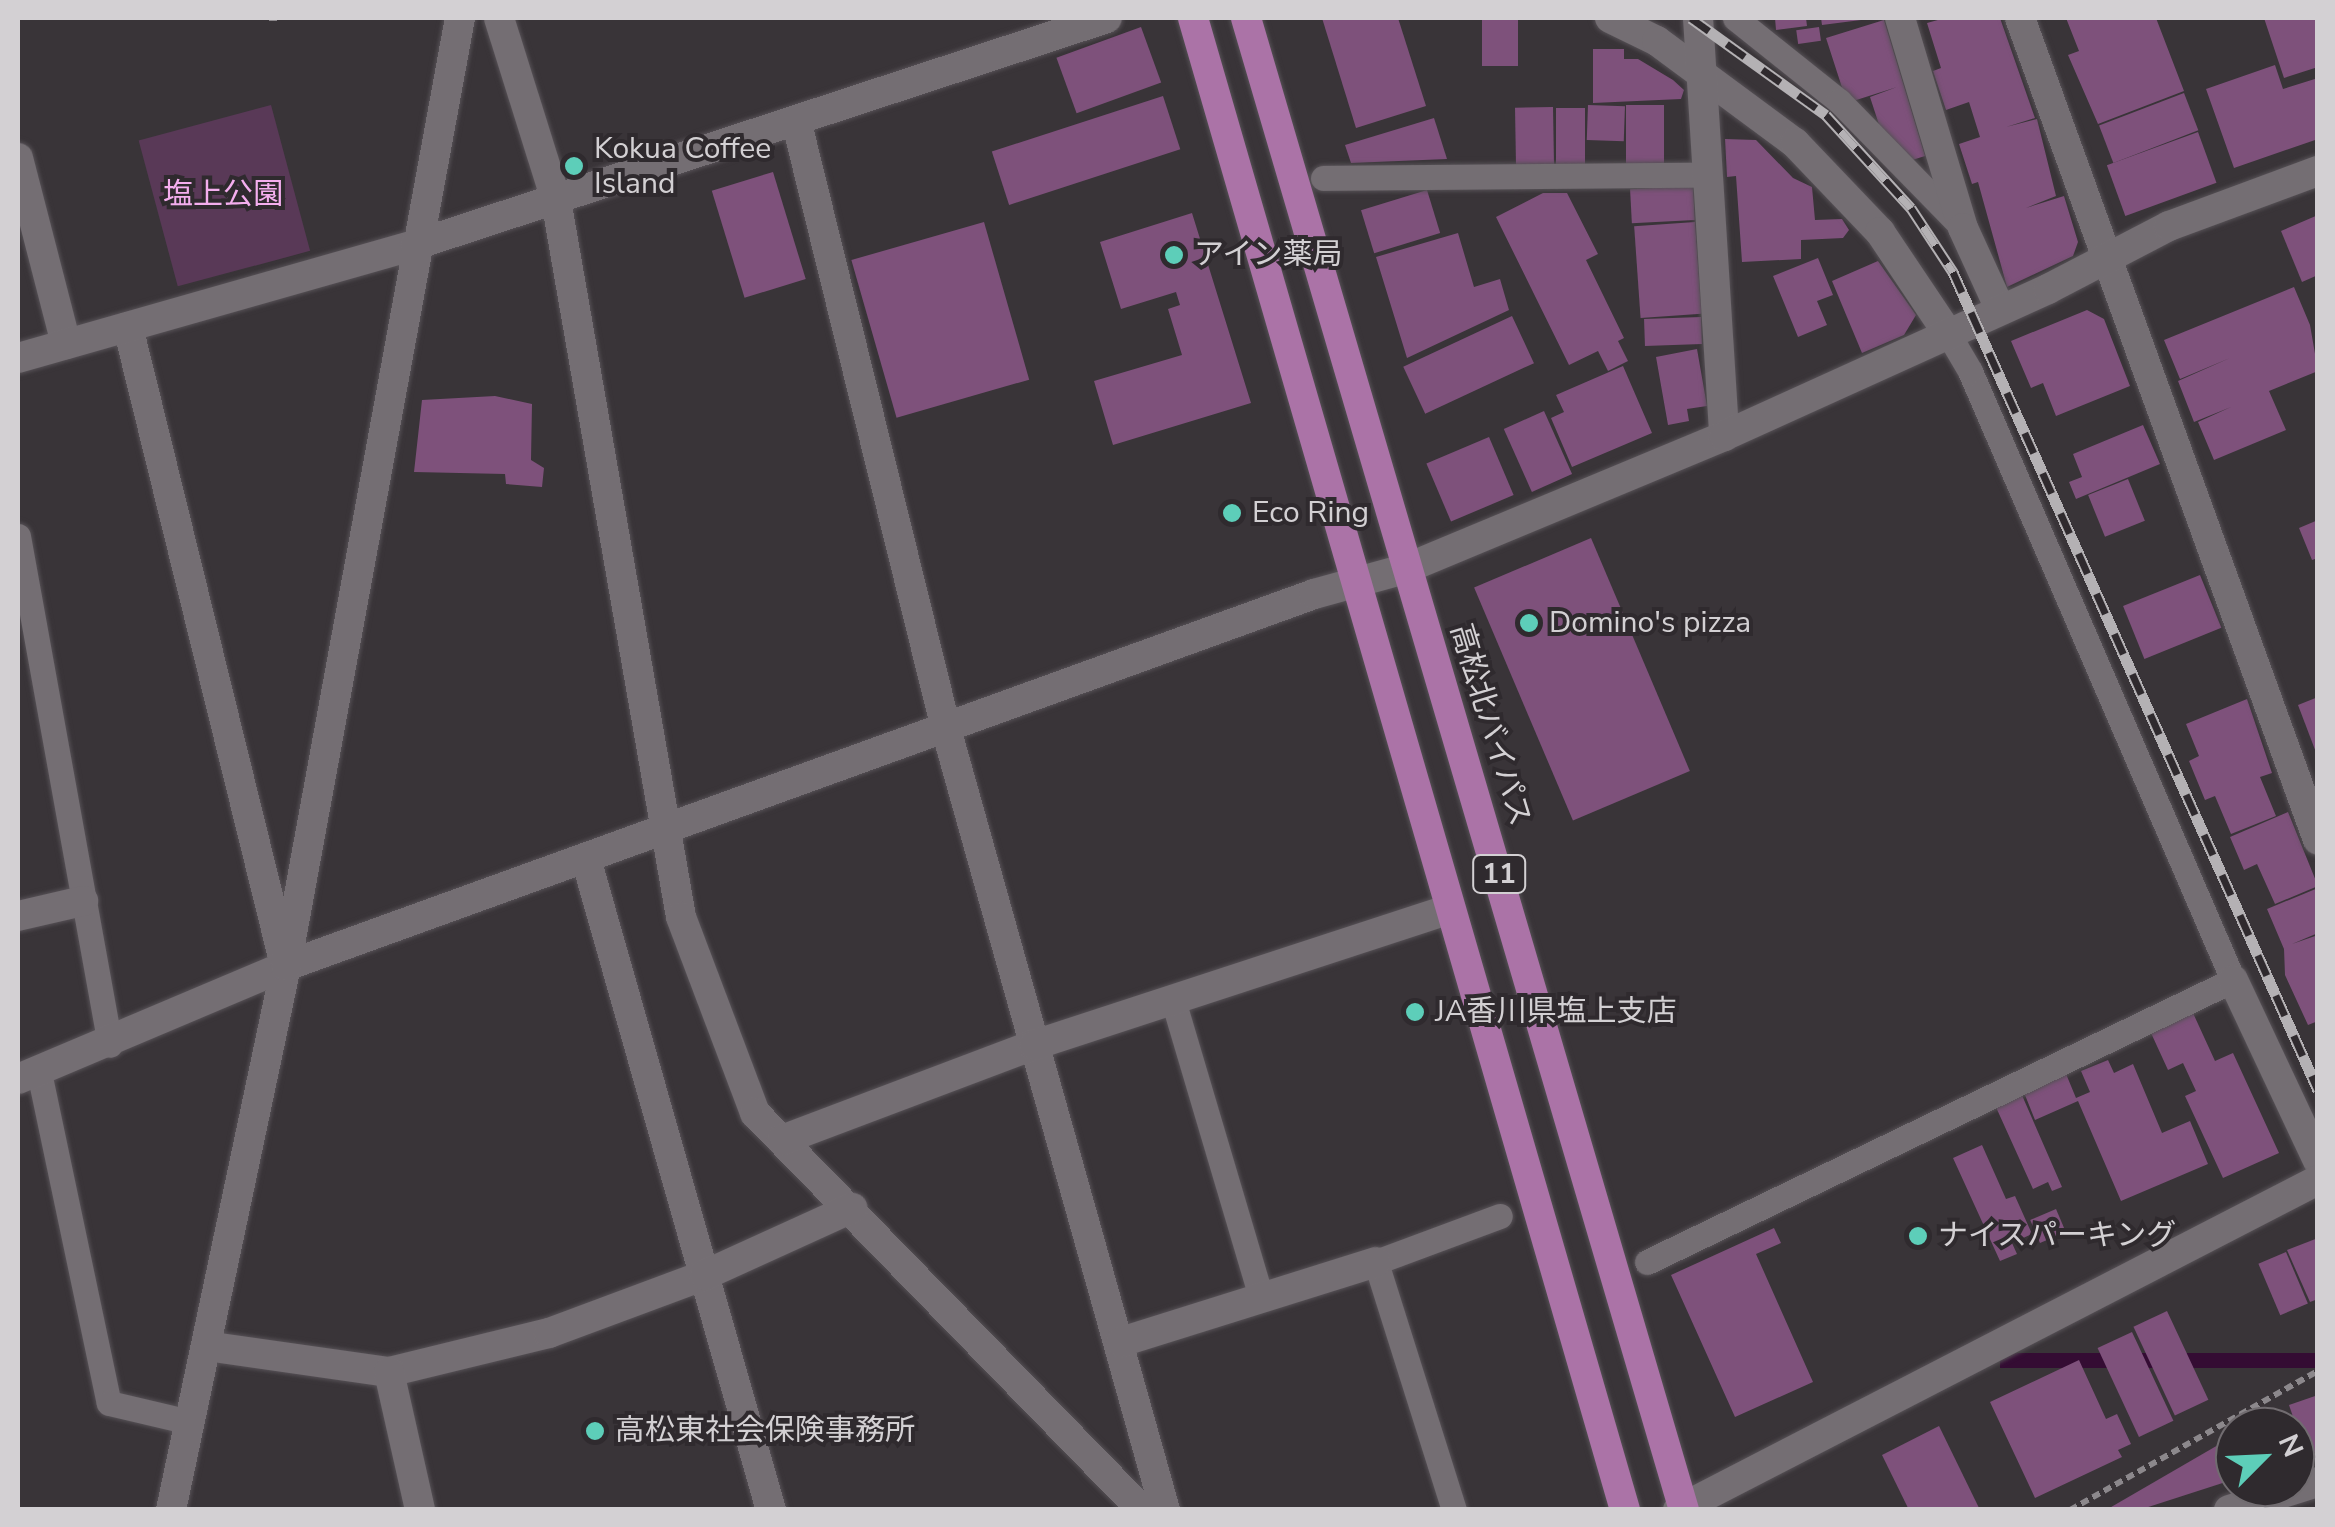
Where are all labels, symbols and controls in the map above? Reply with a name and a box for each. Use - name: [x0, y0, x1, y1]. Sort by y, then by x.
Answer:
- place label: Kokua Coffee Island: [594, 131, 771, 202]
- marker: Kokua Coffee Island: [563, 155, 585, 177]
- park label: 塩上公園: [163, 177, 283, 213]
- place label: アイン薬局: [1194, 237, 1344, 273]
- marker: アイン薬局: [1163, 244, 1185, 266]
- place label: Eco Ring: [1252, 495, 1369, 531]
- marker: Eco Ring: [1221, 502, 1243, 524]
- place label: Domino's pizza: [1549, 605, 1751, 641]
- marker: Domino's pizza: [1518, 612, 1540, 634]
- street label: 高松北バイパス: [1442, 619, 1538, 831]
- road number: 11: [1472, 851, 1526, 897]
- place label: JA香川県塩上支店: [1435, 994, 1677, 1030]
- marker: JA香川県塩上支店: [1404, 1001, 1426, 1023]
- place label: ナイスパーキング: [1938, 1218, 2178, 1254]
- marker: ナイスパーキング: [1907, 1225, 1929, 1247]
- north arrow: [2215, 1407, 2315, 1507]
- place label: 高松東社会保険事務所: [615, 1413, 915, 1449]
- marker: 高松東社会保険事務所: [584, 1420, 606, 1442]
- text: N: [2269, 1428, 2312, 1463]

